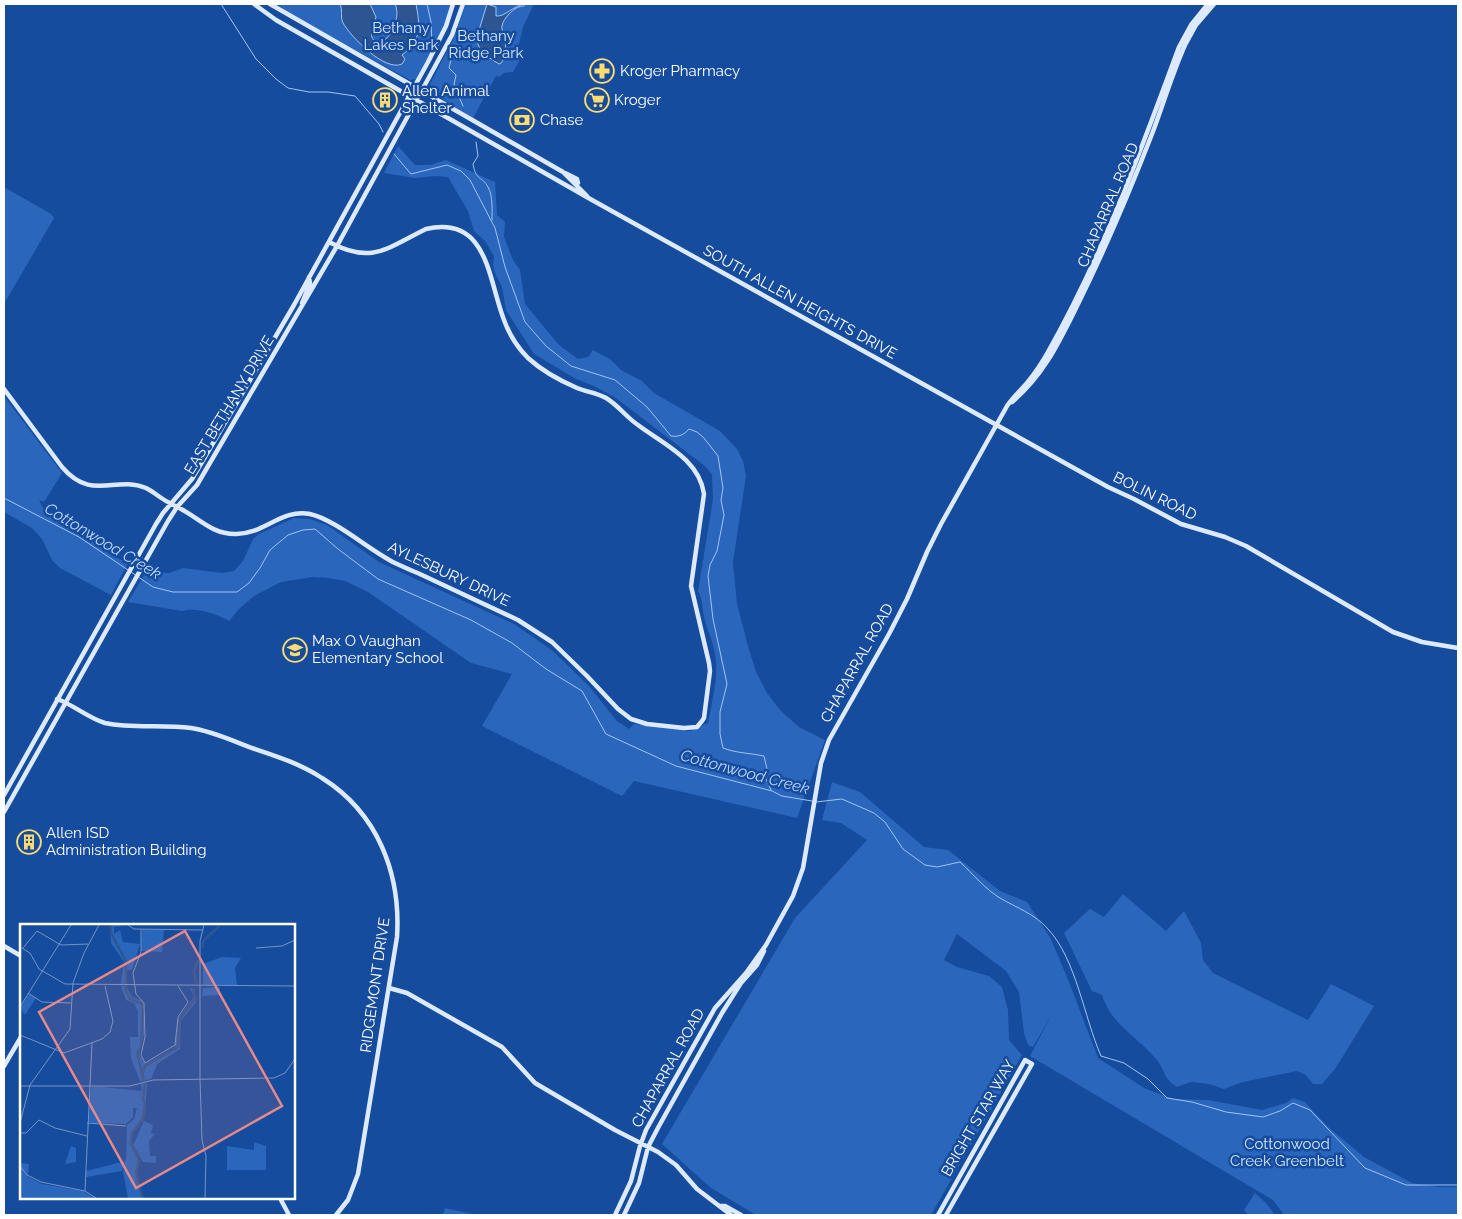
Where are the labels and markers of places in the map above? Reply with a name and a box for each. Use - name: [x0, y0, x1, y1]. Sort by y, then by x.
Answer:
- pharmacy icon: Kroger Pharmacy: [589, 58, 615, 84]
- place label: Kroger Pharmacy: [620, 62, 740, 80]
- place label: Allen Animal Shelter: [402, 82, 490, 117]
- building icon: Allen Animal Shelter: [372, 87, 398, 113]
- supermarket icon: Kroger: [584, 87, 610, 113]
- place label: Kroger: [614, 91, 662, 109]
- bank icon: Chase: [509, 107, 535, 133]
- place label: Chase: [540, 111, 583, 129]
- place label: Max O Vaughan Elementary School: [312, 632, 444, 667]
- school or university icon: Max O Vaughan Elementary School: [282, 637, 308, 663]
- place label: Allen ISD Administration Building: [46, 824, 207, 859]
- building icon: Allen ISD Administration Building: [16, 829, 42, 855]

